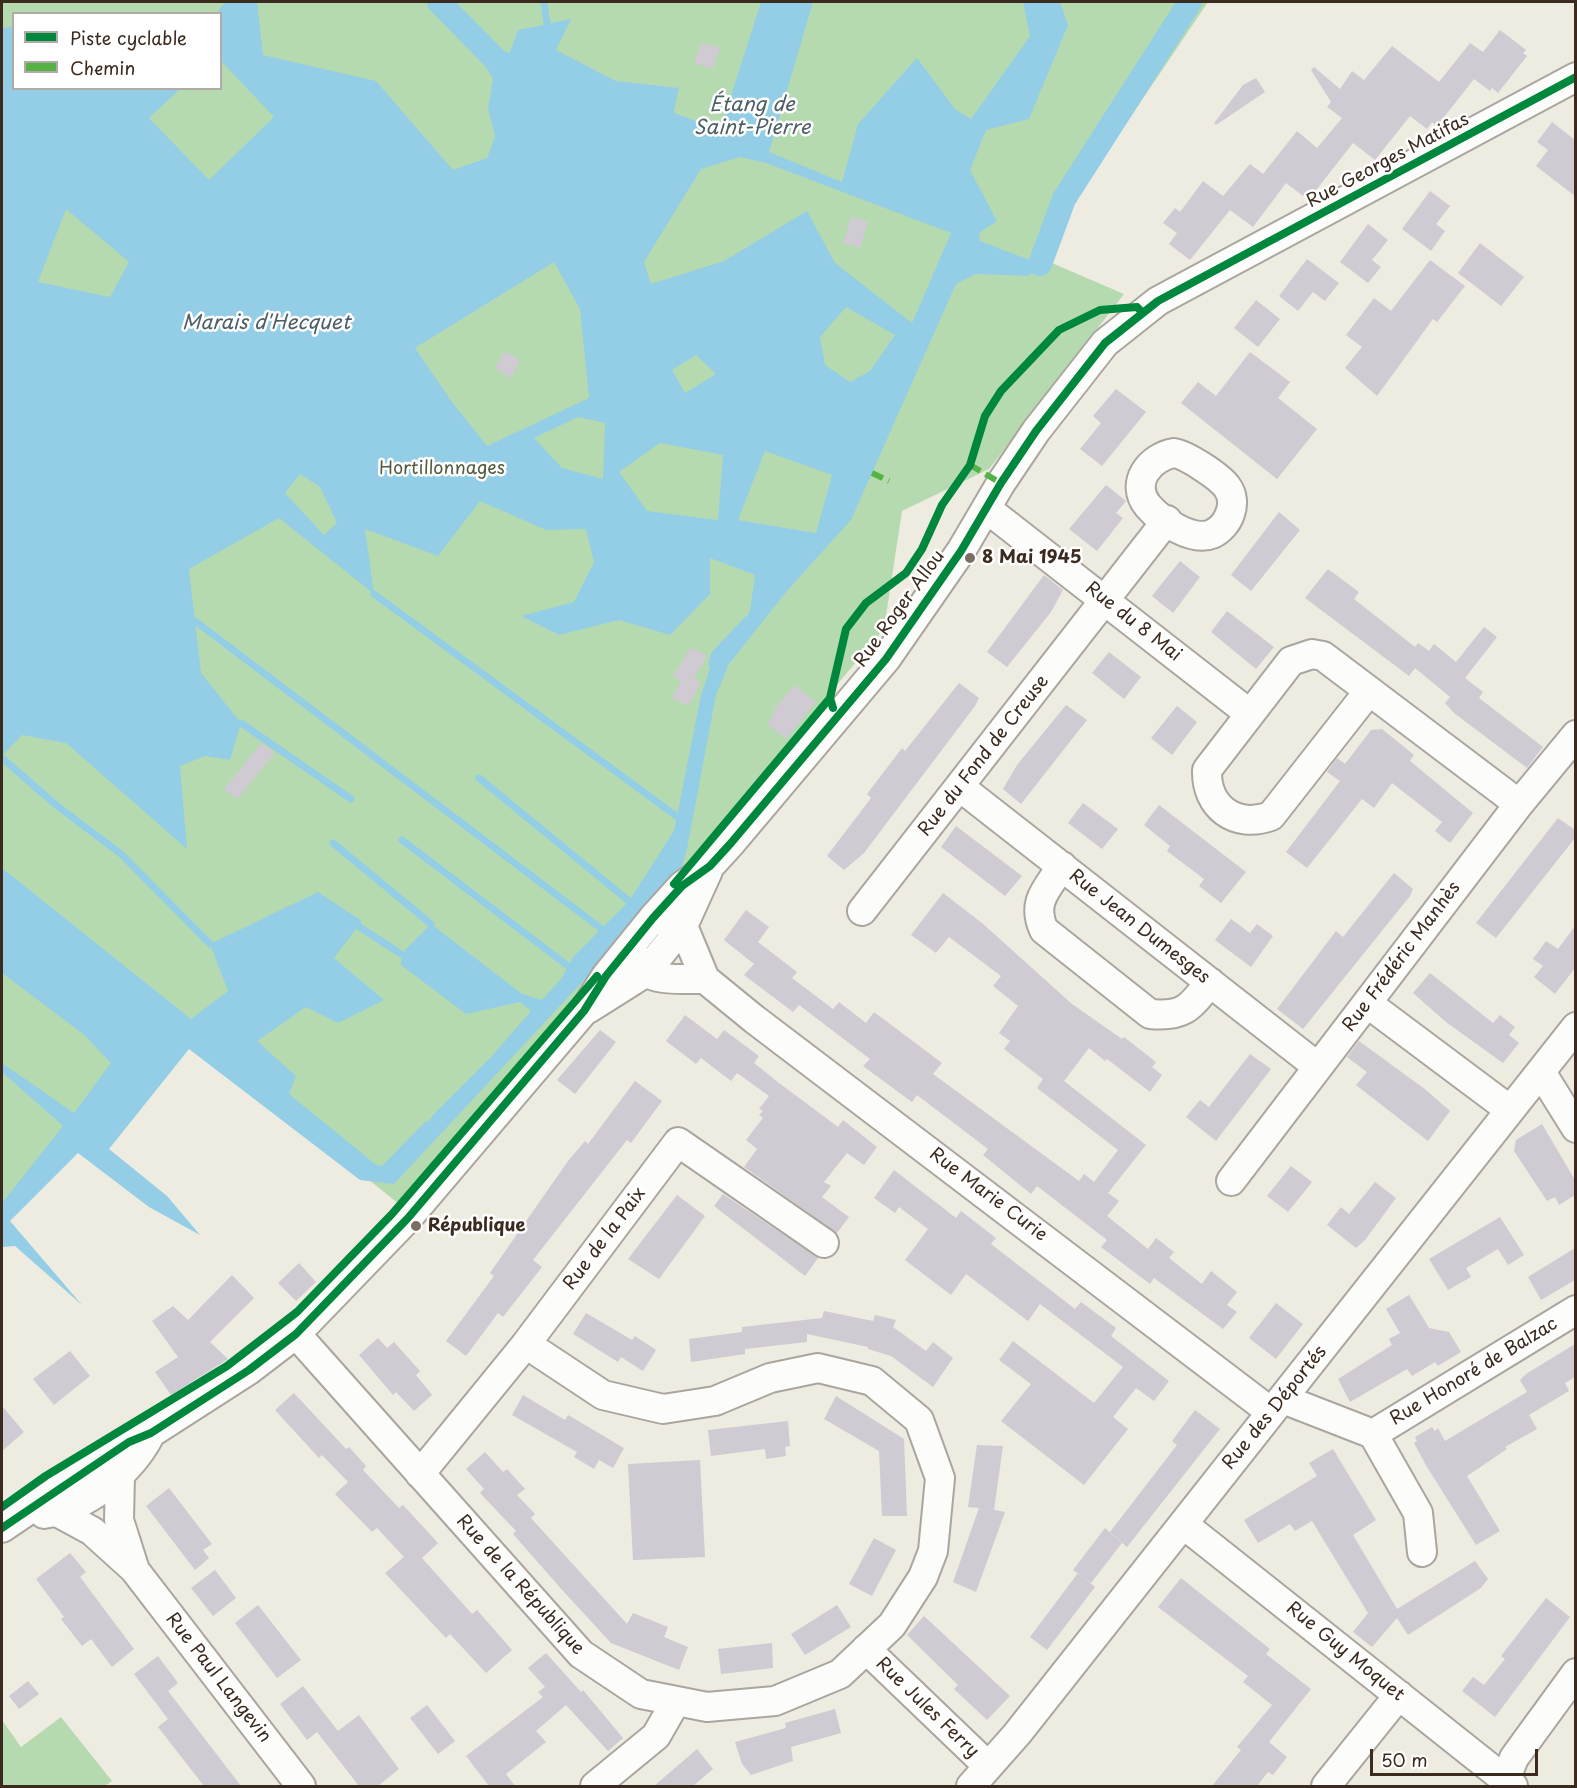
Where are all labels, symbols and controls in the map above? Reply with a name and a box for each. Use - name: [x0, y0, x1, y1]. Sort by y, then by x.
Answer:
- legend: [12, 12, 222, 90]
- text: Piste cyclable: [70, 24, 187, 51]
- text: Chemin: [70, 54, 135, 81]
- water label: Étang de Saint-Pierre: [694, 93, 810, 140]
- street label: Rue Georges Matifas: [1303, 109, 1473, 213]
- water label: Marais d'Hecquet: [182, 311, 350, 335]
- park label: Hortillonnages: [379, 458, 505, 480]
- street label: Rue Roger Allou: [850, 546, 950, 672]
- place label: 8 Mai 1945: [982, 547, 1081, 569]
- marker: 8 Mai 1945: [963, 551, 977, 565]
- street label: Rue du 8 Mai: [1081, 578, 1185, 666]
- street label: Rue du Fond de Creuse: [914, 671, 1054, 841]
- street label: Rue Jean Dumesges: [1064, 865, 1214, 989]
- street label: Rue Frédéric Manhès: [1339, 878, 1465, 1036]
- street label: Rue Marie Curie: [925, 1144, 1051, 1246]
- street label: Rue de la Paix: [559, 1184, 651, 1294]
- place label: République: [428, 1215, 525, 1237]
- marker: République: [409, 1219, 423, 1233]
- street label: Rue Honoré de Balzac: [1386, 1313, 1562, 1431]
- street label: Rue des Déportés: [1218, 1342, 1332, 1474]
- street label: Rue de la République: [452, 1511, 588, 1659]
- street label: Rue Guy Moquet: [1282, 1598, 1408, 1706]
- street label: Rue Paul Langevin: [161, 1609, 275, 1747]
- street label: Rue Jules Ferry: [871, 1653, 983, 1763]
- scale bar: [1373, 1737, 1541, 1775]
- text: 50 m: [1381, 1746, 1428, 1773]

